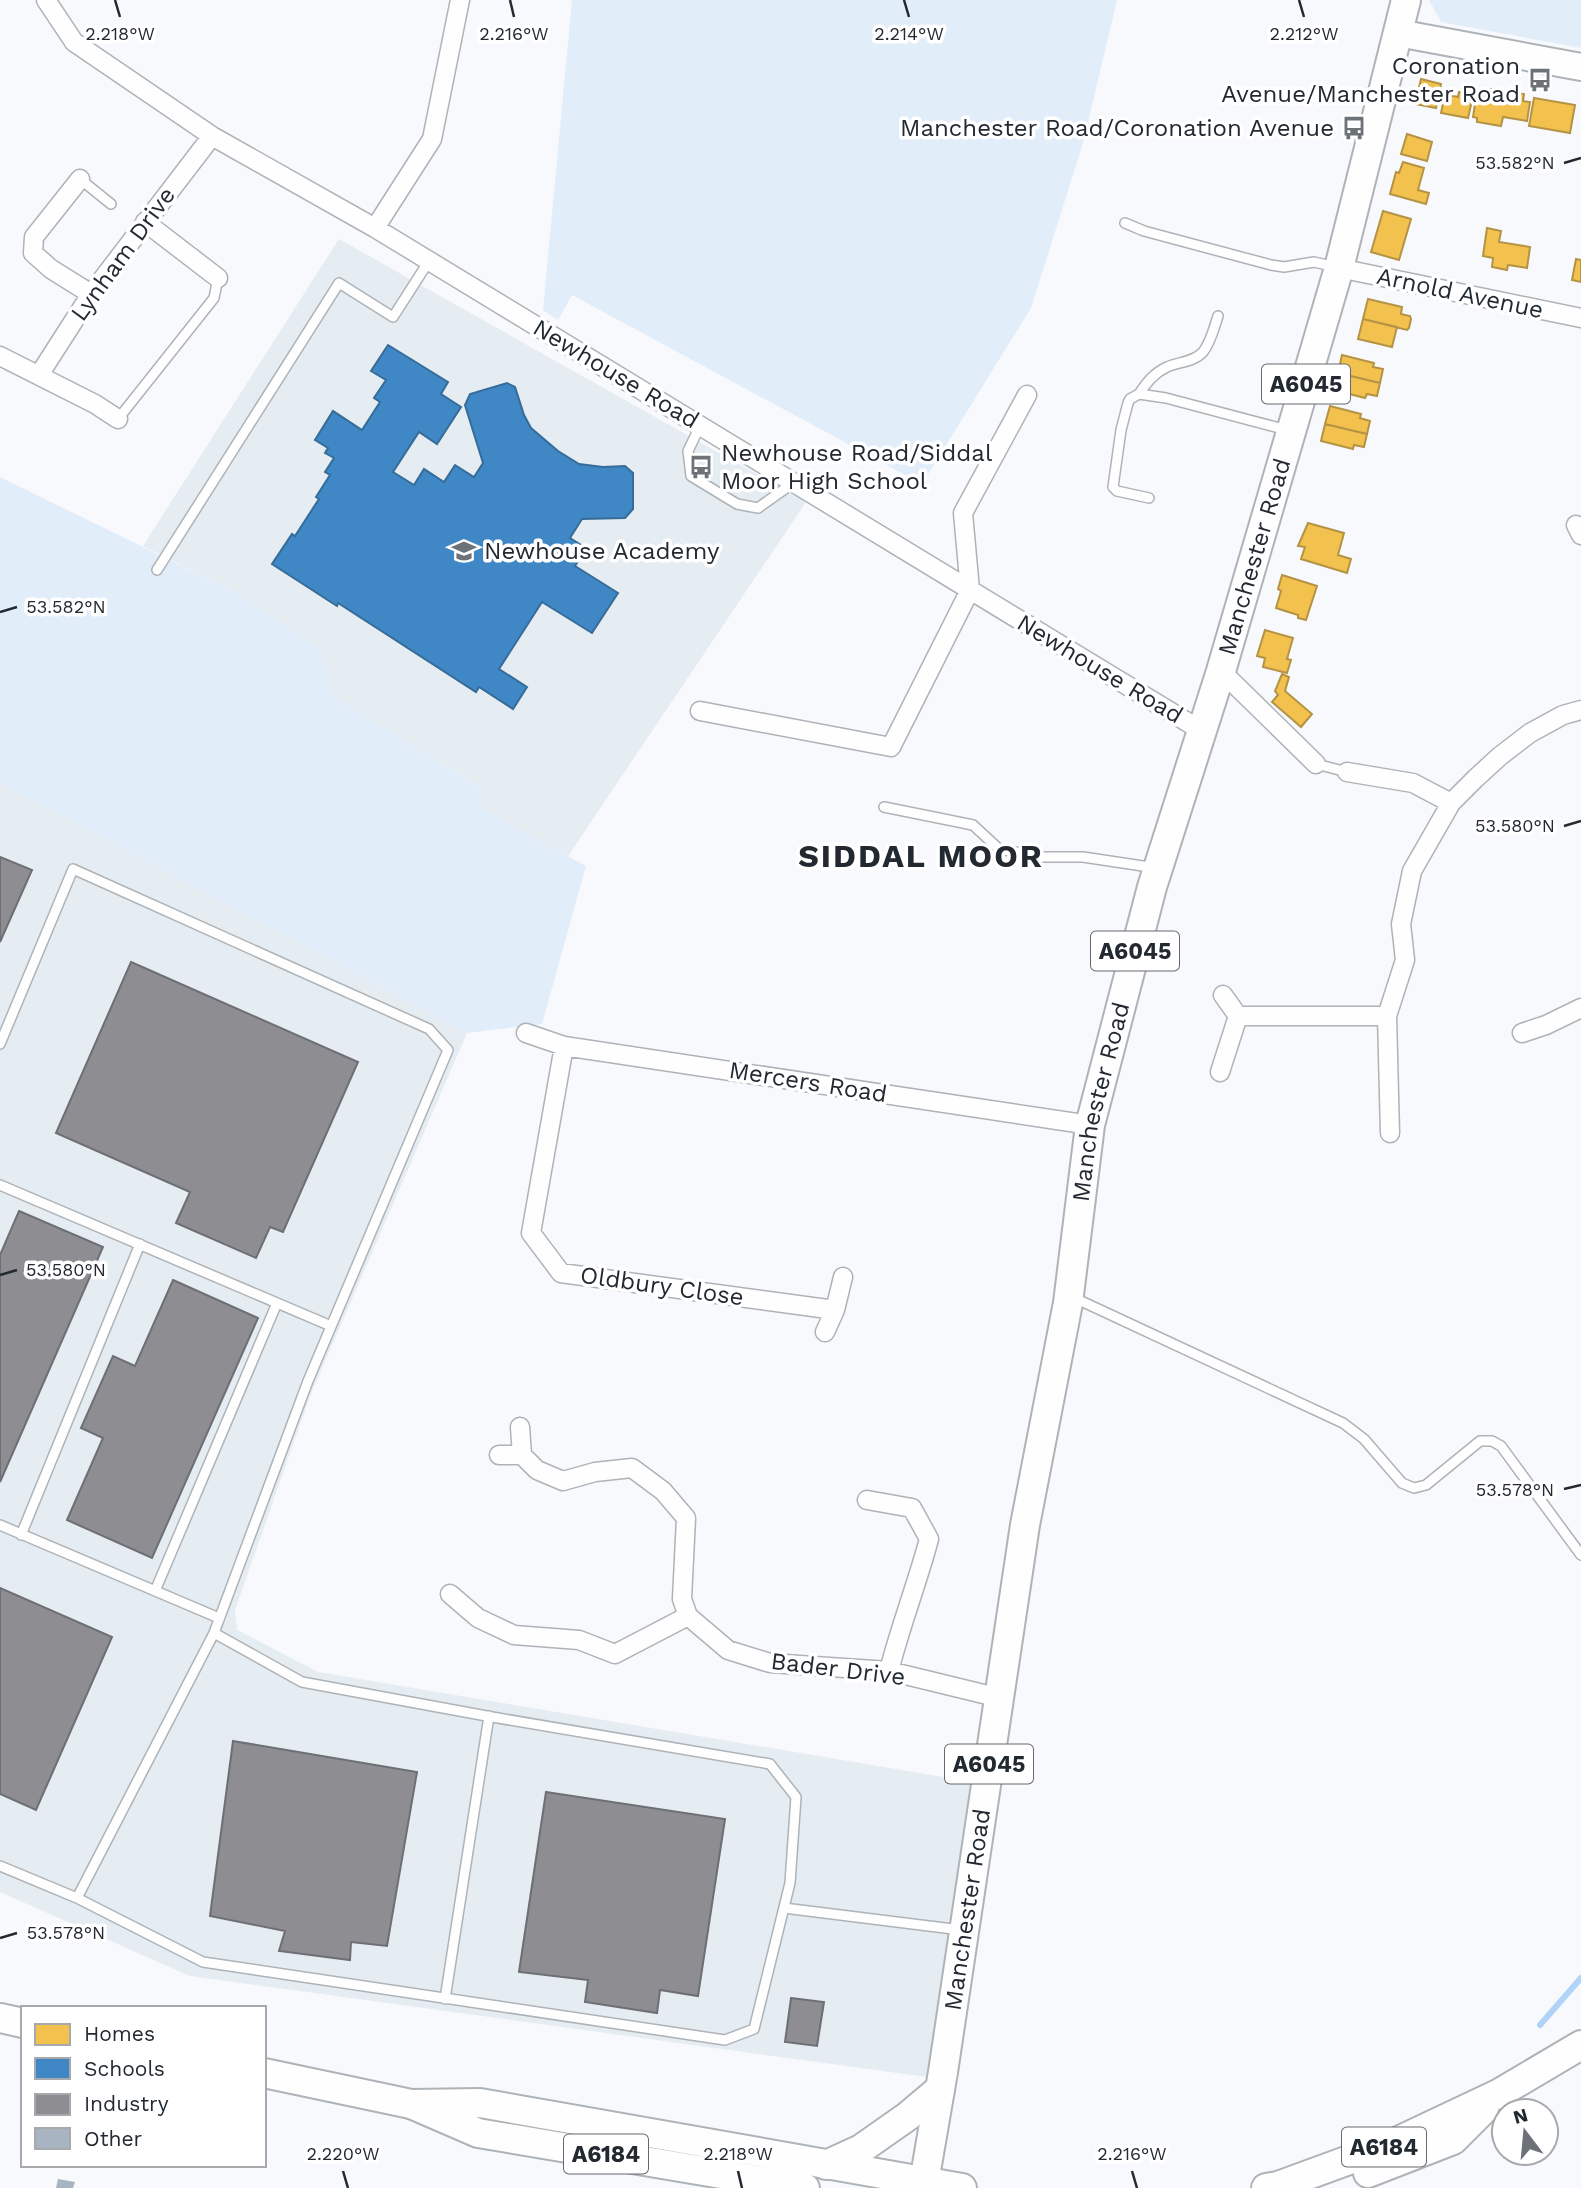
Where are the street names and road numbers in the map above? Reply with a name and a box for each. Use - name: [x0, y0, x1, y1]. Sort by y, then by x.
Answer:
- street label: Lynham Drive: [65, 182, 181, 326]
- street label: Arnold Avenue: [1374, 262, 1546, 324]
- street label: Newhouse Road: [528, 313, 704, 435]
- road number: A6045: [1262, 364, 1350, 404]
- street label: Manchester Road: [1212, 455, 1296, 658]
- street label: Newhouse Road: [1012, 608, 1188, 730]
- road number: A6045: [1091, 932, 1179, 970]
- street label: Manchester Road: [1067, 999, 1135, 1203]
- street label: Mercers Road: [727, 1056, 889, 1108]
- street label: Oldbury Close: [579, 1261, 745, 1311]
- street label: Bader Drive: [769, 1647, 907, 1691]
- road number: A6045: [945, 1744, 1033, 1784]
- street label: Manchester Road: [938, 1807, 996, 2012]
- road number: A6184: [1342, 2128, 1426, 2166]
- road number: A6184: [564, 2134, 648, 2174]

